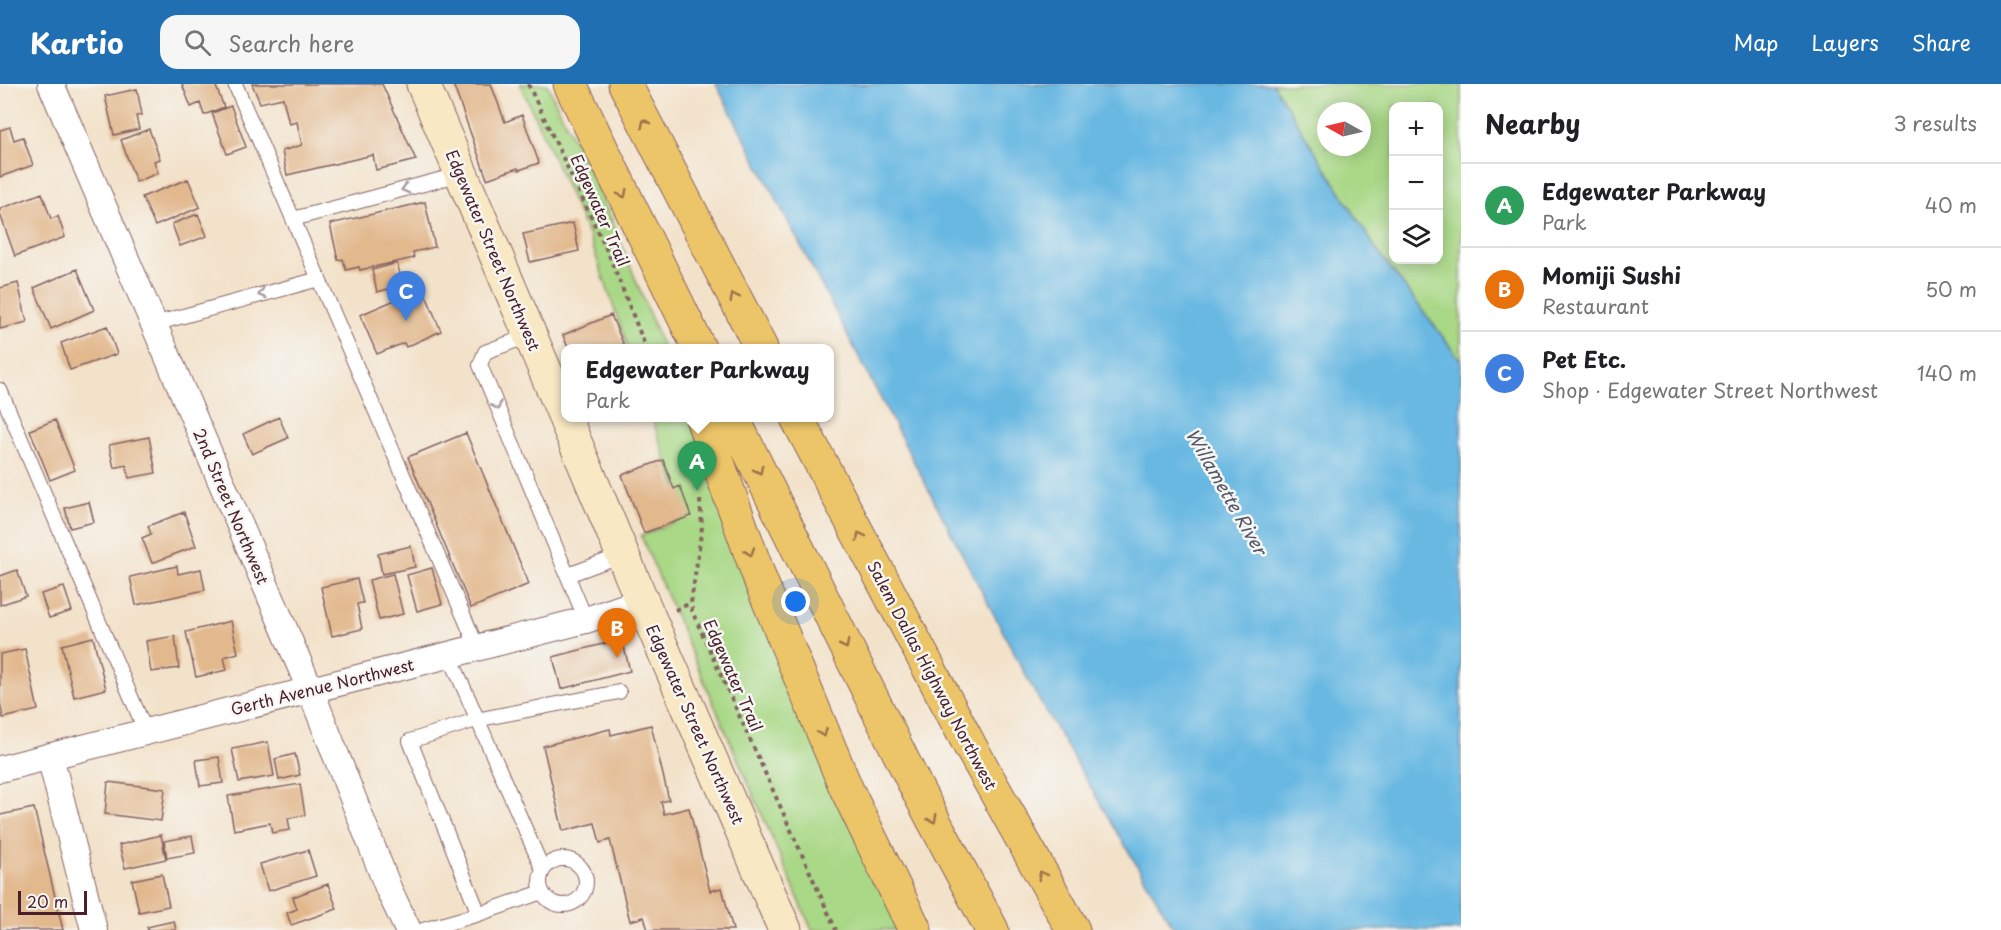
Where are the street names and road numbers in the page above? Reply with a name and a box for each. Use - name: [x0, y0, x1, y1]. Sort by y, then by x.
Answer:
- street label: Edgewater Street Northwest: [441, 146, 547, 354]
- street label: Edgewater Trail: [565, 150, 637, 270]
- street label: 2nd Street Northwest: [188, 424, 276, 588]
- street label: Salem Dallas Highway Northwest: [862, 556, 1004, 794]
- street label: Edgewater Trail: [698, 615, 770, 735]
- street label: Edgewater Street Northwest: [641, 620, 751, 828]
- street label: Gerth Avenue Northwest: [228, 652, 416, 720]

